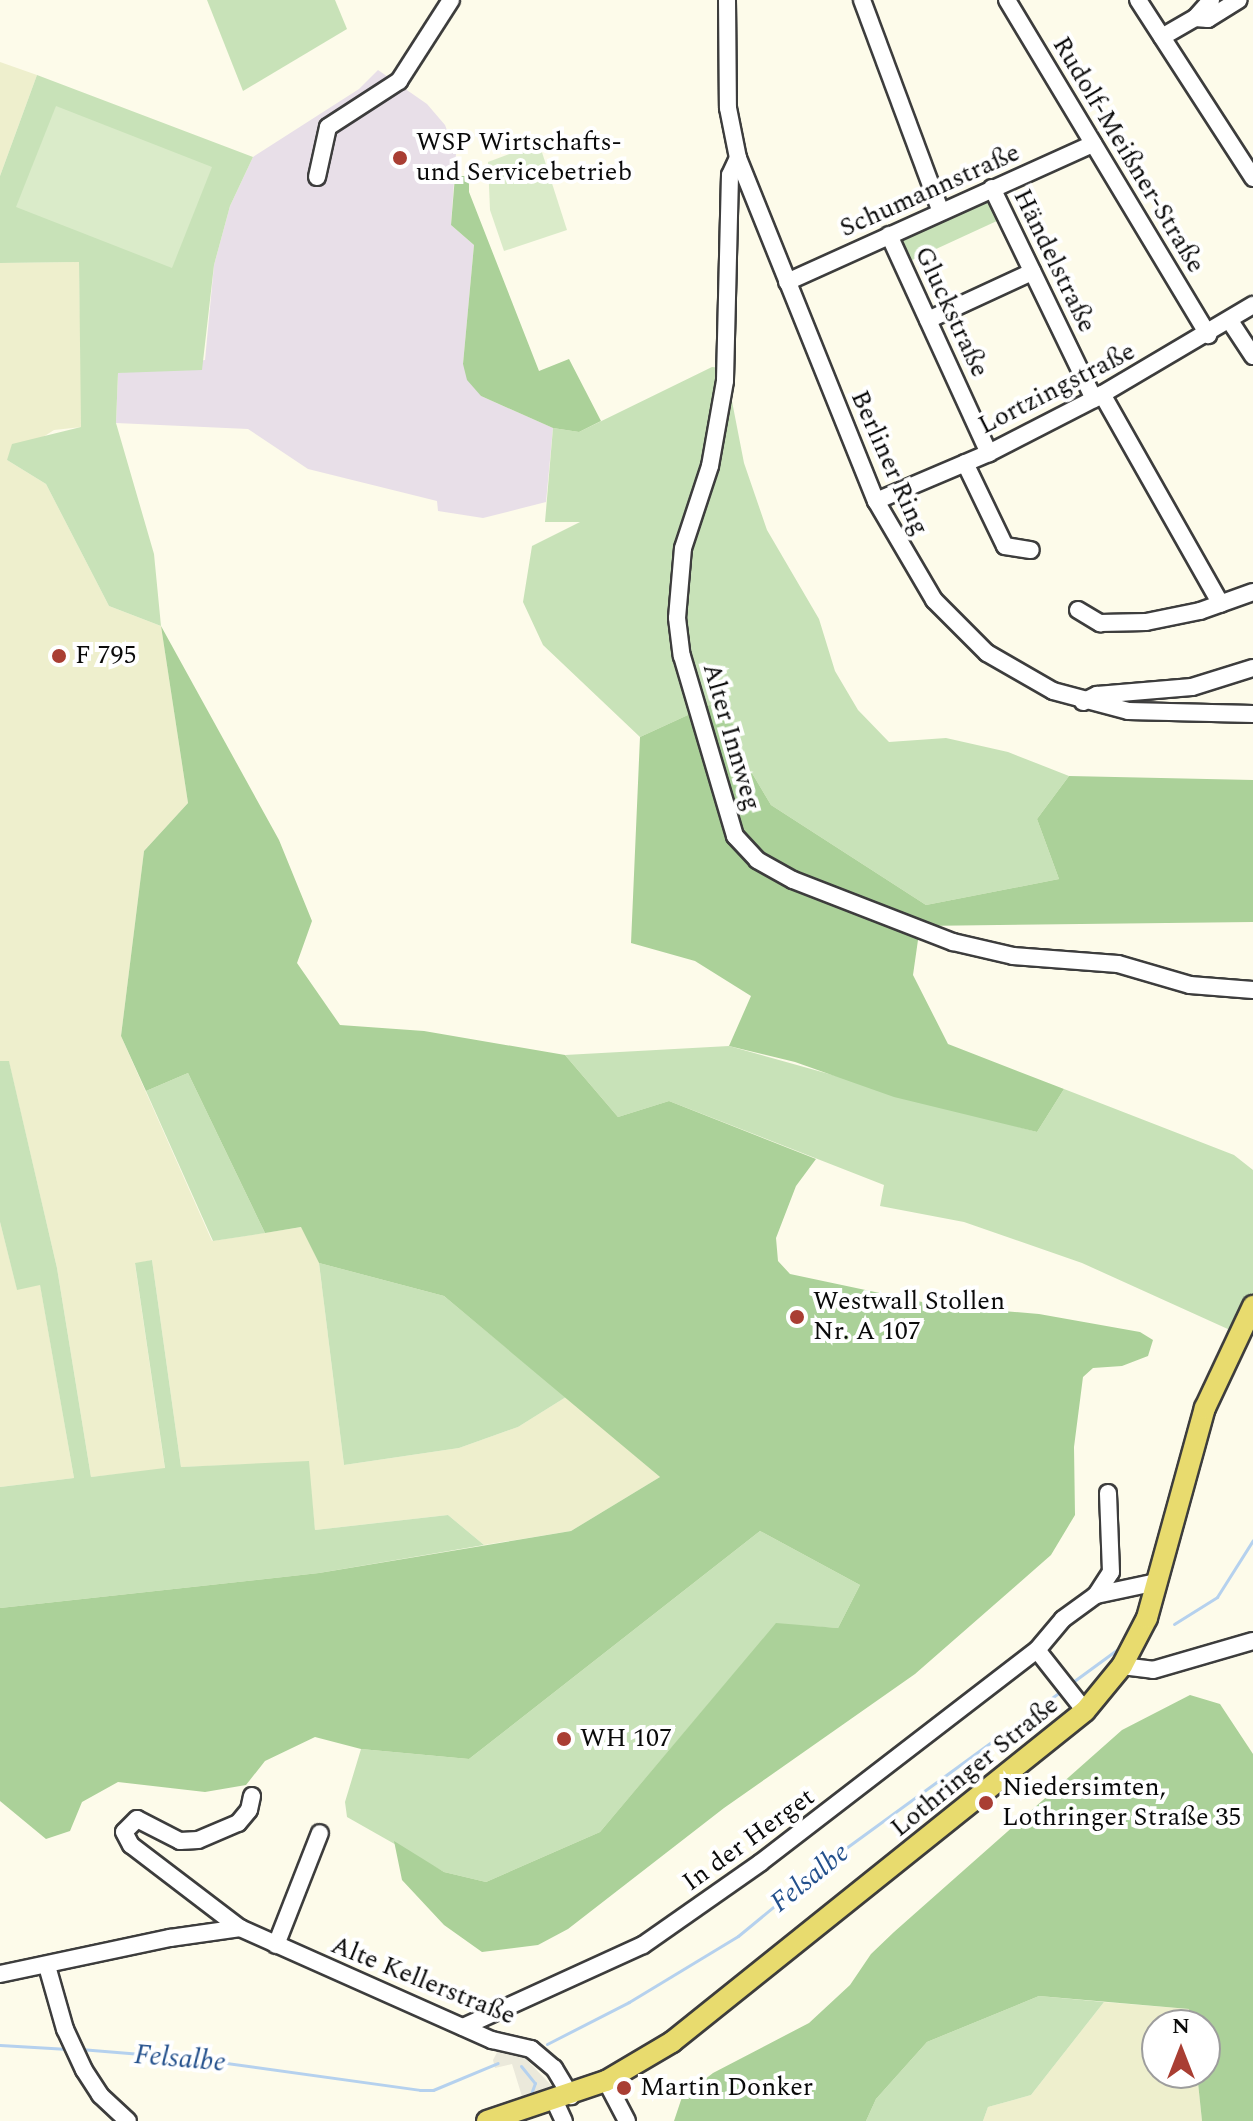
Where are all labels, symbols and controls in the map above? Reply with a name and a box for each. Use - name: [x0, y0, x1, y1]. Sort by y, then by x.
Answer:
- street label: Rudolf-Meißner-Straße: [1045, 31, 1211, 279]
- place label: WSP Wirtschafts- und Servicebetrieb: [416, 127, 632, 188]
- street label: Schumannstraße: [835, 137, 1025, 245]
- marker: WSP Wirtschafts- und Servicebetrieb: [391, 149, 409, 167]
- street label: Händelstraße: [1006, 184, 1102, 338]
- street label: Gluckstraße: [907, 242, 995, 382]
- street label: Lortzingstraße: [973, 336, 1141, 442]
- street label: Berliner Ring: [843, 386, 935, 540]
- place label: F 795: [75, 640, 136, 672]
- marker: F 795: [50, 647, 68, 665]
- street label: Alter Innweg: [695, 660, 767, 814]
- place label: Westwall Stollen Nr. A 107: [813, 1286, 1005, 1348]
- marker: Westwall Stollen Nr. A 107: [788, 1308, 806, 1326]
- street label: Lothringer Straße: [885, 1690, 1065, 1844]
- place label: WH 107: [580, 1723, 672, 1755]
- marker: WH 107: [555, 1730, 573, 1748]
- place label: Niedersimten, Lothringer Straße 35: [1002, 1772, 1241, 1834]
- street label: In der Herget: [677, 1782, 821, 1898]
- marker: Niedersimten, Lothringer Straße 35: [977, 1794, 995, 1812]
- water label: Felsalbe: [764, 1836, 856, 1920]
- street label: Alte Kellerstraße: [326, 1930, 520, 2032]
- north arrow: [1141, 2009, 1221, 2089]
- text: N: [1172, 2010, 1190, 2043]
- water label: Felsalbe: [133, 2038, 227, 2080]
- place label: Martin Donker: [640, 2072, 813, 2104]
- marker: Martin Donker: [615, 2079, 633, 2097]

